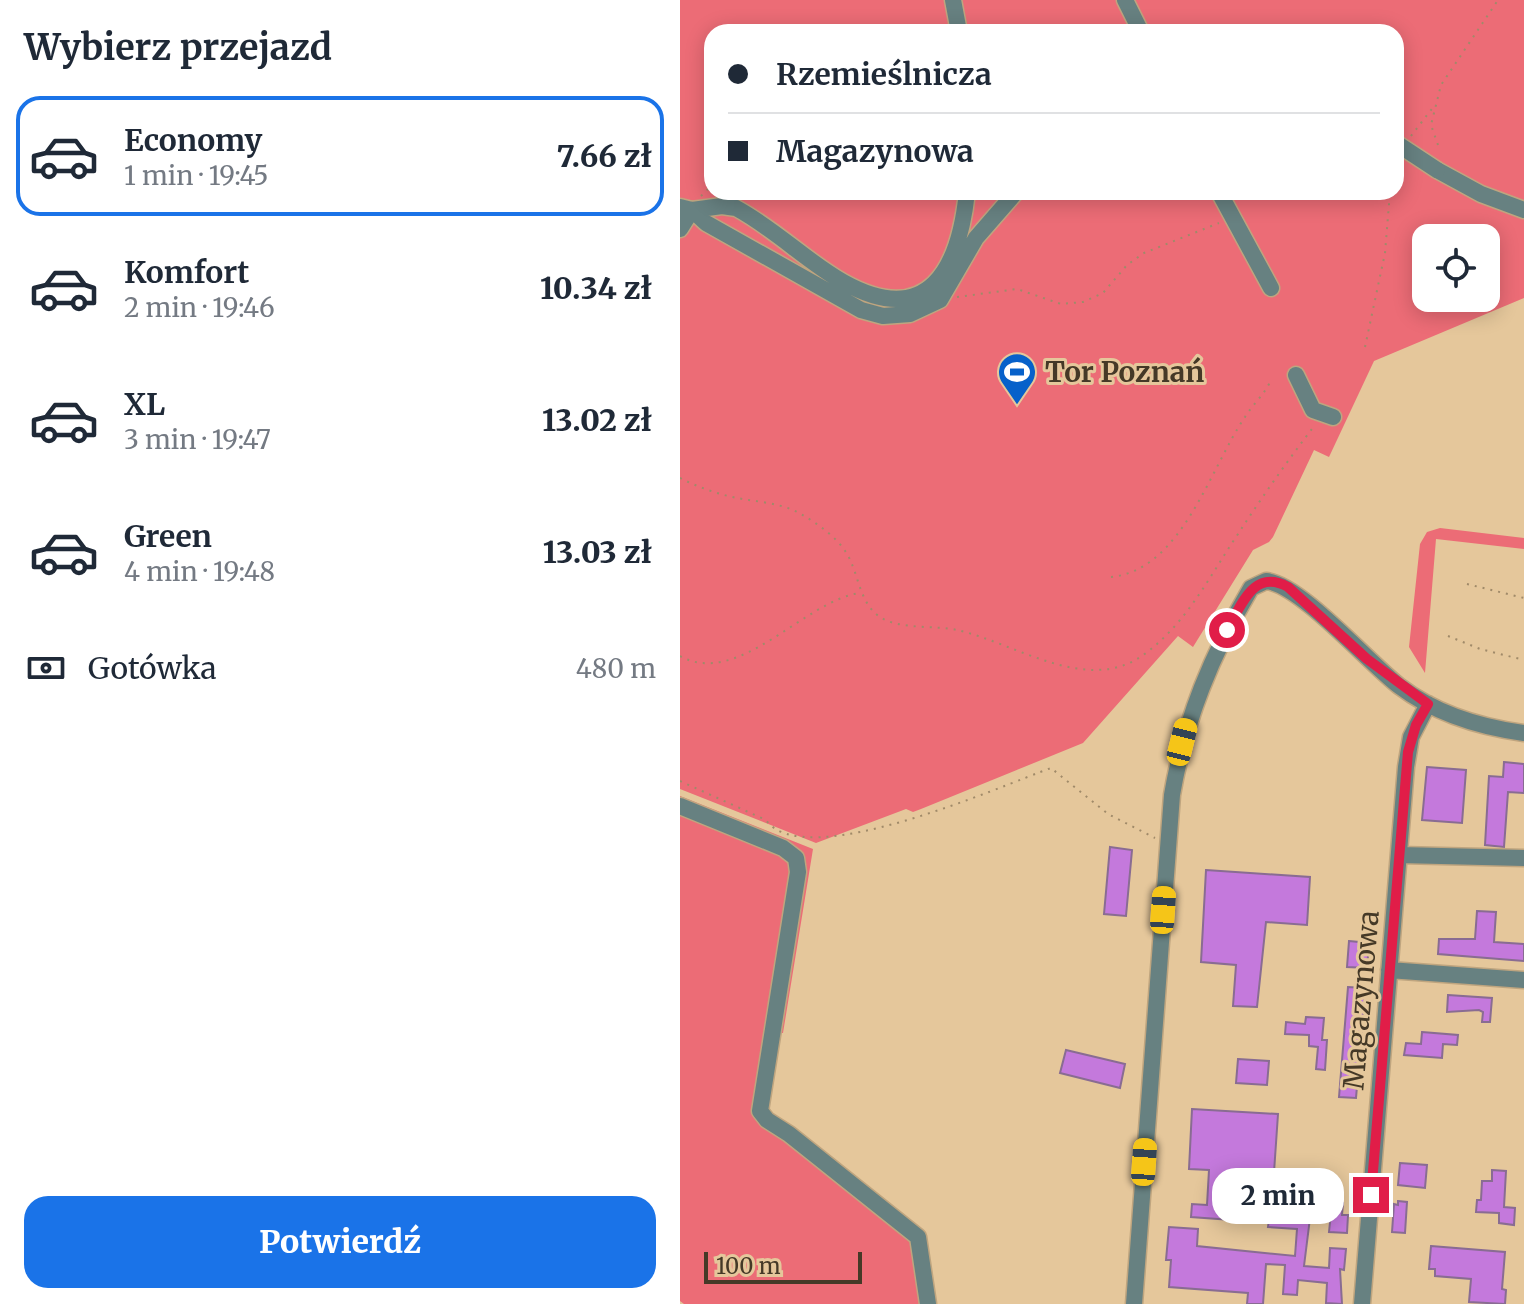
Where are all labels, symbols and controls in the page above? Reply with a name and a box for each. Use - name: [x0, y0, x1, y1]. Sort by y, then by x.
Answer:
- text: Wybierz przejazd: [24, 25, 332, 70]
- text: Rzemieślnicza: [776, 55, 992, 93]
- icon: car: [28, 120, 100, 192]
- text: Economy: [124, 121, 262, 159]
- text: Magazynowa: [776, 132, 974, 170]
- text: 7.66 zł: [556, 137, 652, 175]
- text: 1 min · 19:45: [124, 159, 268, 192]
- map controls: [1412, 224, 1500, 312]
- button: locate: [1412, 224, 1500, 312]
- icon: car: [28, 252, 100, 324]
- text: Komfort: [124, 253, 249, 291]
- text: 10.34 zł: [540, 269, 652, 307]
- text: 2 min · 19:46: [124, 291, 275, 324]
- sports icon: Tor Poznań: [996, 351, 1038, 406]
- place label: Tor Poznań: [1045, 354, 1204, 390]
- icon: car: [28, 384, 100, 456]
- text: XL: [124, 385, 165, 423]
- text: 13.02 zł: [542, 401, 652, 439]
- text: 3 min · 19:47: [124, 423, 271, 456]
- icon: car: [28, 516, 100, 588]
- text: Green: [124, 517, 212, 555]
- text: 13.03 zł: [543, 533, 652, 571]
- text: 4 min · 19:48: [124, 555, 275, 588]
- route start: [1209, 612, 1245, 648]
- icon: cash: [24, 646, 68, 690]
- text: Gotówka: [88, 649, 217, 687]
- text: 480 m: [576, 652, 656, 685]
- car: [1165, 716, 1199, 768]
- car: [1149, 885, 1177, 935]
- street label: Magazynowa: [1335, 909, 1387, 1091]
- car: [1130, 1137, 1158, 1187]
- callout: 2 min: [1211, 1167, 1343, 1223]
- route end: [1353, 1177, 1389, 1213]
- text: 2 min: [1241, 1179, 1315, 1212]
- button: Potwierdź: [24, 1196, 656, 1288]
- scale bar: [704, 1248, 862, 1284]
- text: 100 m: [716, 1252, 781, 1280]

